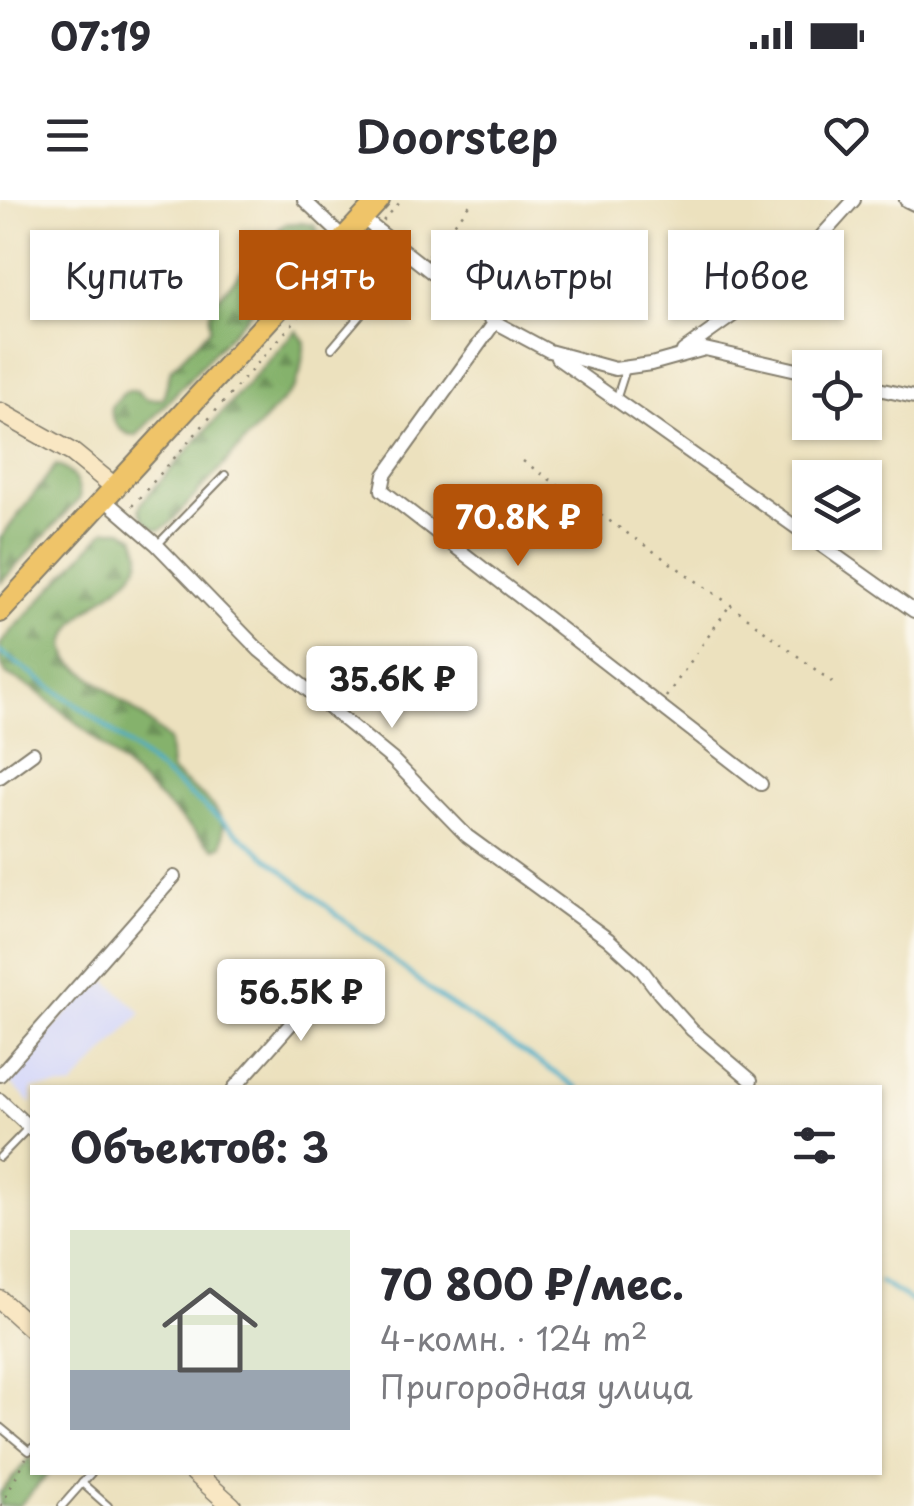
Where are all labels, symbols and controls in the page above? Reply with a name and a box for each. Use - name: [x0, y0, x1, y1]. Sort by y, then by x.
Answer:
- text: 07:19: [50, 7, 151, 64]
- text: Doorstep: [356, 101, 558, 169]
- icon: menu: [40, 108, 95, 163]
- icon: heart: [819, 108, 874, 163]
- chip: Купить: [30, 230, 219, 320]
- chip: Снять: [239, 230, 411, 320]
- chip: Фильтры: [431, 230, 648, 320]
- chip: Новое: [668, 230, 844, 320]
- map controls: [792, 350, 882, 550]
- button: locate: [792, 350, 882, 440]
- button: layers: [792, 460, 882, 550]
- pin: 70.8K ₽: [426, 484, 610, 569]
- text: 70.8K ₽: [455, 492, 581, 540]
- pin: 35.6K ₽: [300, 646, 484, 731]
- text: 35.6K ₽: [328, 654, 456, 702]
- pin: 56.5K ₽: [209, 959, 393, 1044]
- text: 56.5K ₽: [239, 967, 363, 1015]
- text: Объектов: 3: [70, 1114, 329, 1177]
- icon: filters: [787, 1118, 842, 1173]
- text: 70 800 ₽/мес.: [380, 1251, 684, 1314]
- icon: home: [150, 1270, 270, 1390]
- text: 4-комн. · 124 m²: [380, 1314, 648, 1362]
- text: Пригородная улица: [380, 1362, 693, 1410]

